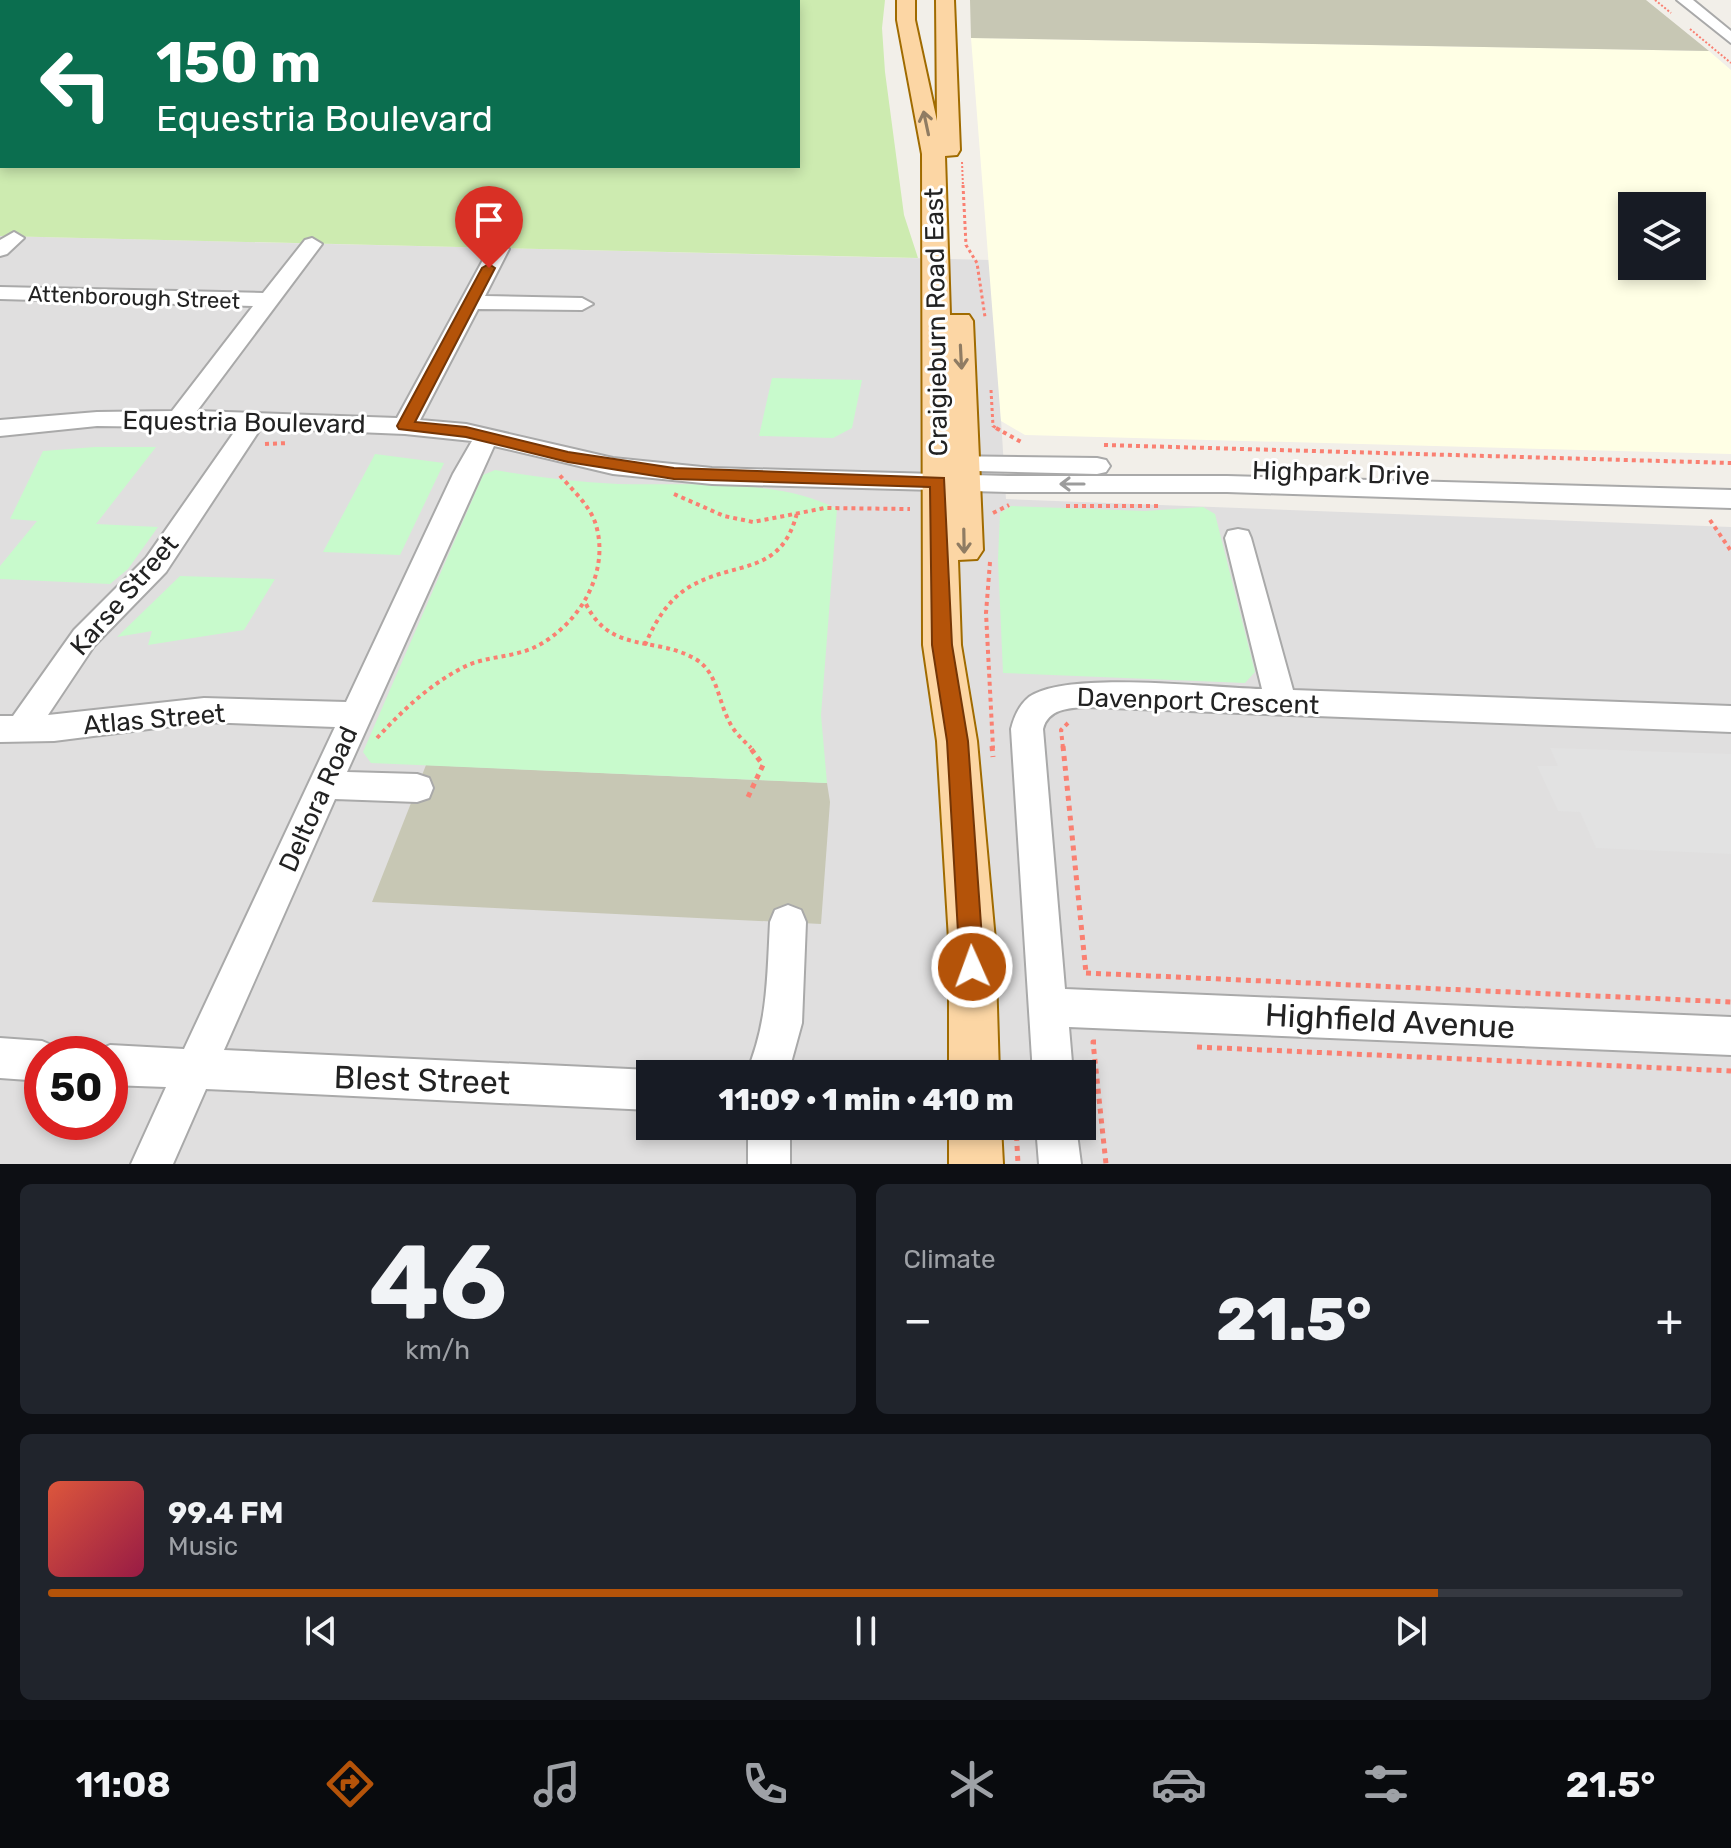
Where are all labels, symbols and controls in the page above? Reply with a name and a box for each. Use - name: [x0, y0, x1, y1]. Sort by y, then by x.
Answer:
- text: 150 m: [156, 30, 321, 96]
- icon: left: [24, 32, 128, 136]
- text: Equestria Boulevard: [156, 97, 493, 140]
- one-way arrow: [918, 111, 933, 137]
- pin: [455, 186, 523, 268]
- street label: Craigieburn Road East: [919, 187, 954, 457]
- map controls: [1618, 192, 1706, 280]
- button: layers: [1618, 192, 1706, 280]
- icon: arrive: [467, 198, 511, 242]
- street label: Attenborough Street: [27, 280, 241, 315]
- one-way arrow: [954, 343, 969, 370]
- street label: Equestria Boulevard: [122, 405, 366, 440]
- street label: Highpark Drive: [1251, 455, 1430, 492]
- one-way arrow: [1059, 477, 1086, 492]
- one-way arrow: [957, 527, 972, 554]
- street label: Karse Street: [64, 529, 185, 662]
- street label: Davenport Crescent: [1076, 682, 1320, 721]
- street label: Atlas Street: [82, 698, 226, 741]
- street label: Deltora Road: [273, 722, 364, 877]
- position arrow: [930, 925, 1014, 1009]
- street label: Highfield Avenue: [1264, 995, 1516, 1047]
- speed limit sign: 50: [24, 1036, 128, 1140]
- street label: Blest Street: [333, 1058, 511, 1102]
- text: 11:09 · 1 min · 410 m: [719, 1082, 1014, 1118]
- text: 46: [368, 1221, 507, 1344]
- text: Climate: [904, 1244, 996, 1275]
- text: 21.5°: [1216, 1284, 1372, 1355]
- text: −: [904, 1294, 932, 1346]
- text: +: [1656, 1294, 1683, 1346]
- text: km/h: [405, 1335, 470, 1366]
- text: 99.4 FM: [168, 1495, 284, 1531]
- text: Music: [168, 1531, 238, 1562]
- icon: previous: [299, 1609, 343, 1653]
- icon: pause: [844, 1609, 888, 1653]
- icon: next: [1389, 1609, 1433, 1653]
- icon: directions: [322, 1756, 378, 1812]
- icon: music: [529, 1756, 585, 1812]
- icon: phone: [737, 1756, 793, 1812]
- icon: climate: [944, 1756, 1000, 1812]
- icon: car: [1151, 1756, 1207, 1812]
- icon: filters: [1358, 1756, 1414, 1812]
- text: 11:08: [76, 1763, 171, 1806]
- text: 21.5°: [1566, 1763, 1655, 1806]

